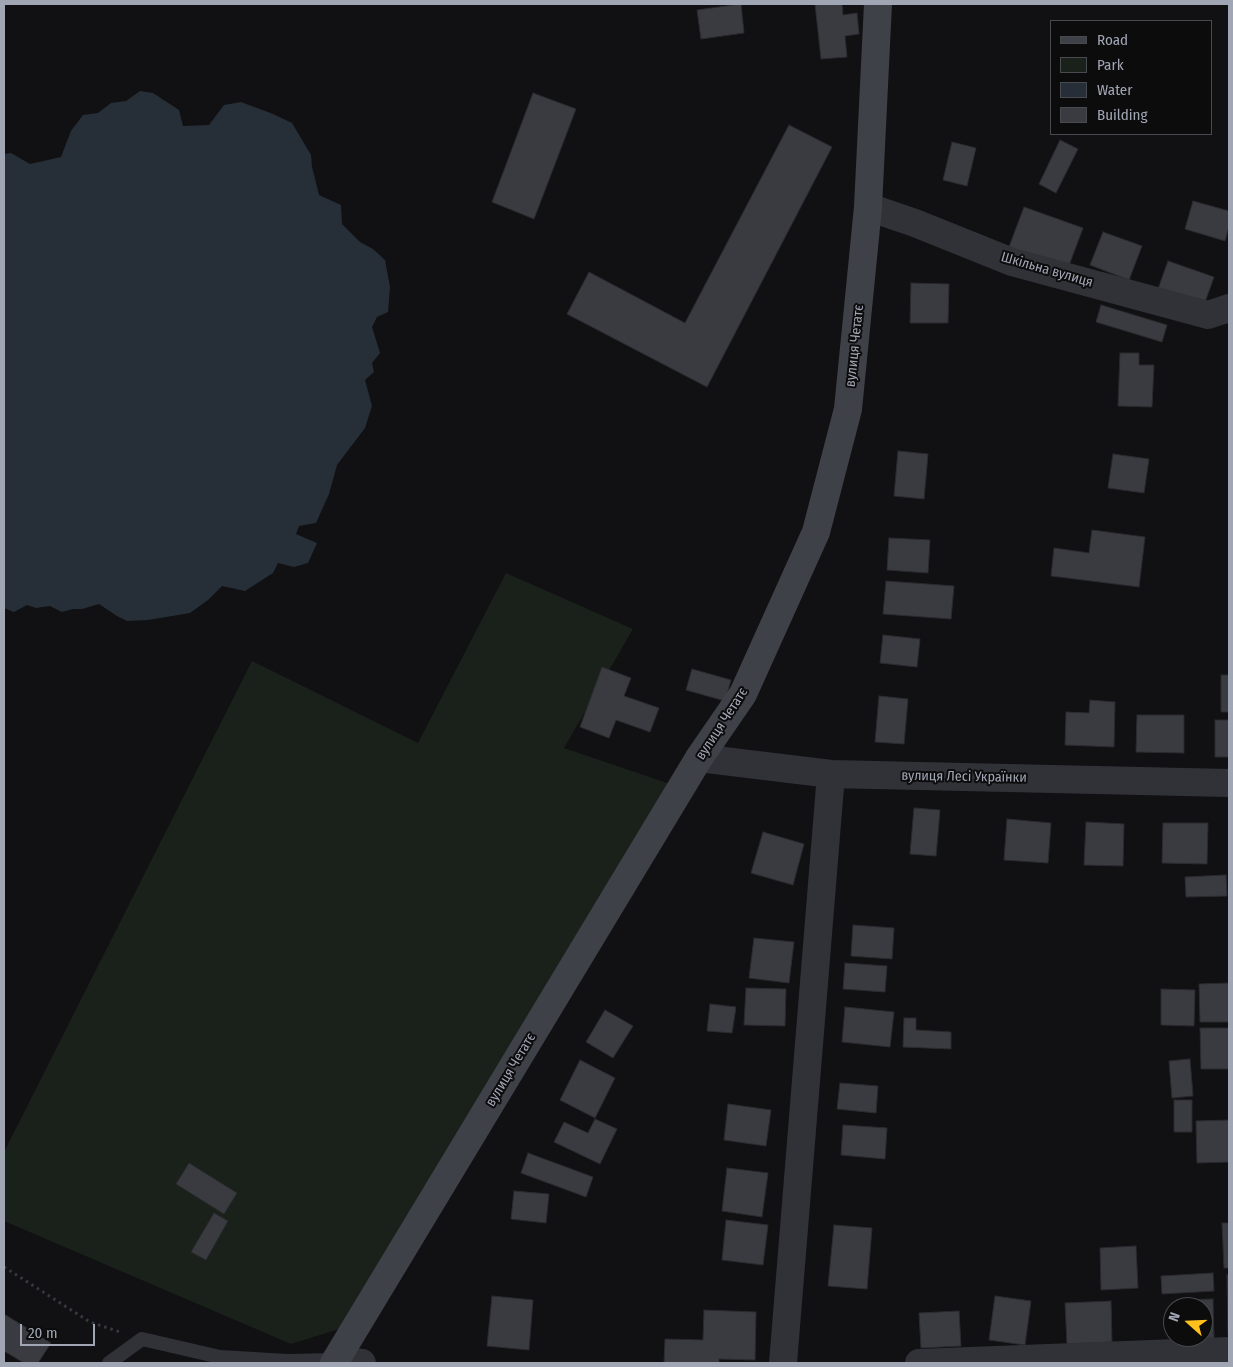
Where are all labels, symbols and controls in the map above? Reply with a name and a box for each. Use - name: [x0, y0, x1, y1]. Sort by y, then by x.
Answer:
- legend: [1050, 20, 1213, 135]
- text: Road: [1097, 31, 1128, 49]
- text: Park: [1097, 56, 1124, 74]
- text: Water: [1097, 81, 1132, 99]
- text: Building: [1097, 106, 1148, 124]
- street label: Шкільна вулиця: [999, 249, 1095, 291]
- street label: вулиця Четатє: [842, 304, 868, 388]
- street label: вулиця Четатє: [692, 685, 752, 763]
- street label: вулиця Лесі Українки: [901, 768, 1027, 786]
- street label: вулиця Четатє: [482, 1030, 540, 1110]
- north arrow: [1163, 1297, 1213, 1347]
- text: N: [1165, 1310, 1184, 1324]
- scale bar: [22, 1314, 98, 1346]
- text: 20 m: [28, 1324, 58, 1342]

